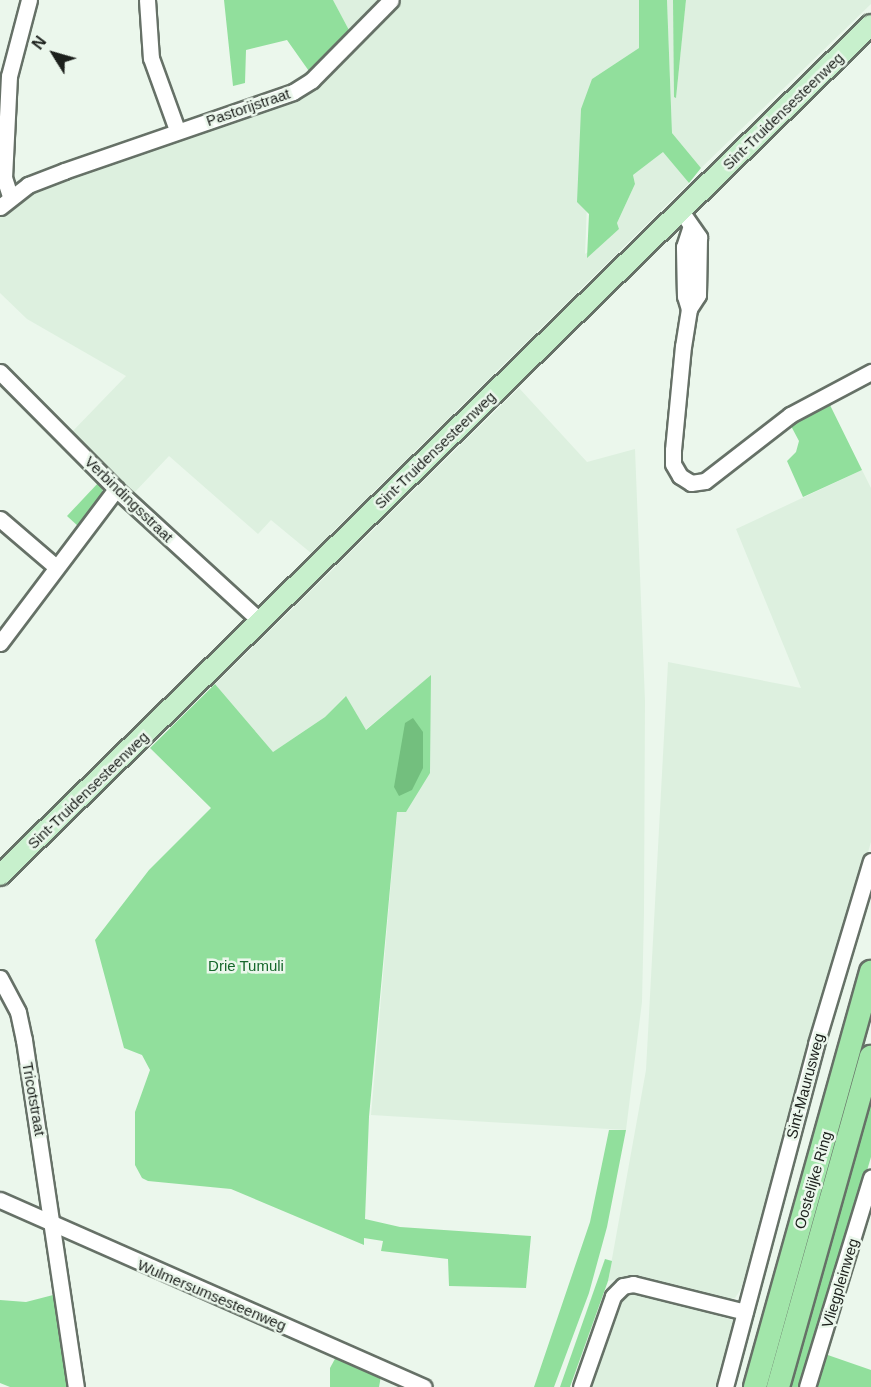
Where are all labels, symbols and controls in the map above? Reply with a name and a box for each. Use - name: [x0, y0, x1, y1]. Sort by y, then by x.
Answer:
- north arrow: [24, 24, 84, 84]
- text: N: [29, 33, 49, 53]
- street label: Sint-Truidensesteenweg: [719, 49, 847, 173]
- street label: Pastorijstraat: [204, 84, 292, 130]
- street label: Sint-Truidensesteenweg: [371, 388, 499, 512]
- street label: Verbindingsstraat: [81, 452, 177, 546]
- street label: Sint-Truidensesteenweg: [24, 728, 152, 852]
- park label: Drie Tumuli: [208, 957, 284, 975]
- street label: Sint-Maurusweg: [782, 1031, 828, 1141]
- street label: Tricotstraat: [19, 1061, 49, 1137]
- street label: Oostelijke Ring: [790, 1129, 836, 1231]
- street label: Vliegpleinweg: [818, 1236, 862, 1330]
- street label: Wulmersumsesteenweg: [135, 1255, 289, 1335]

